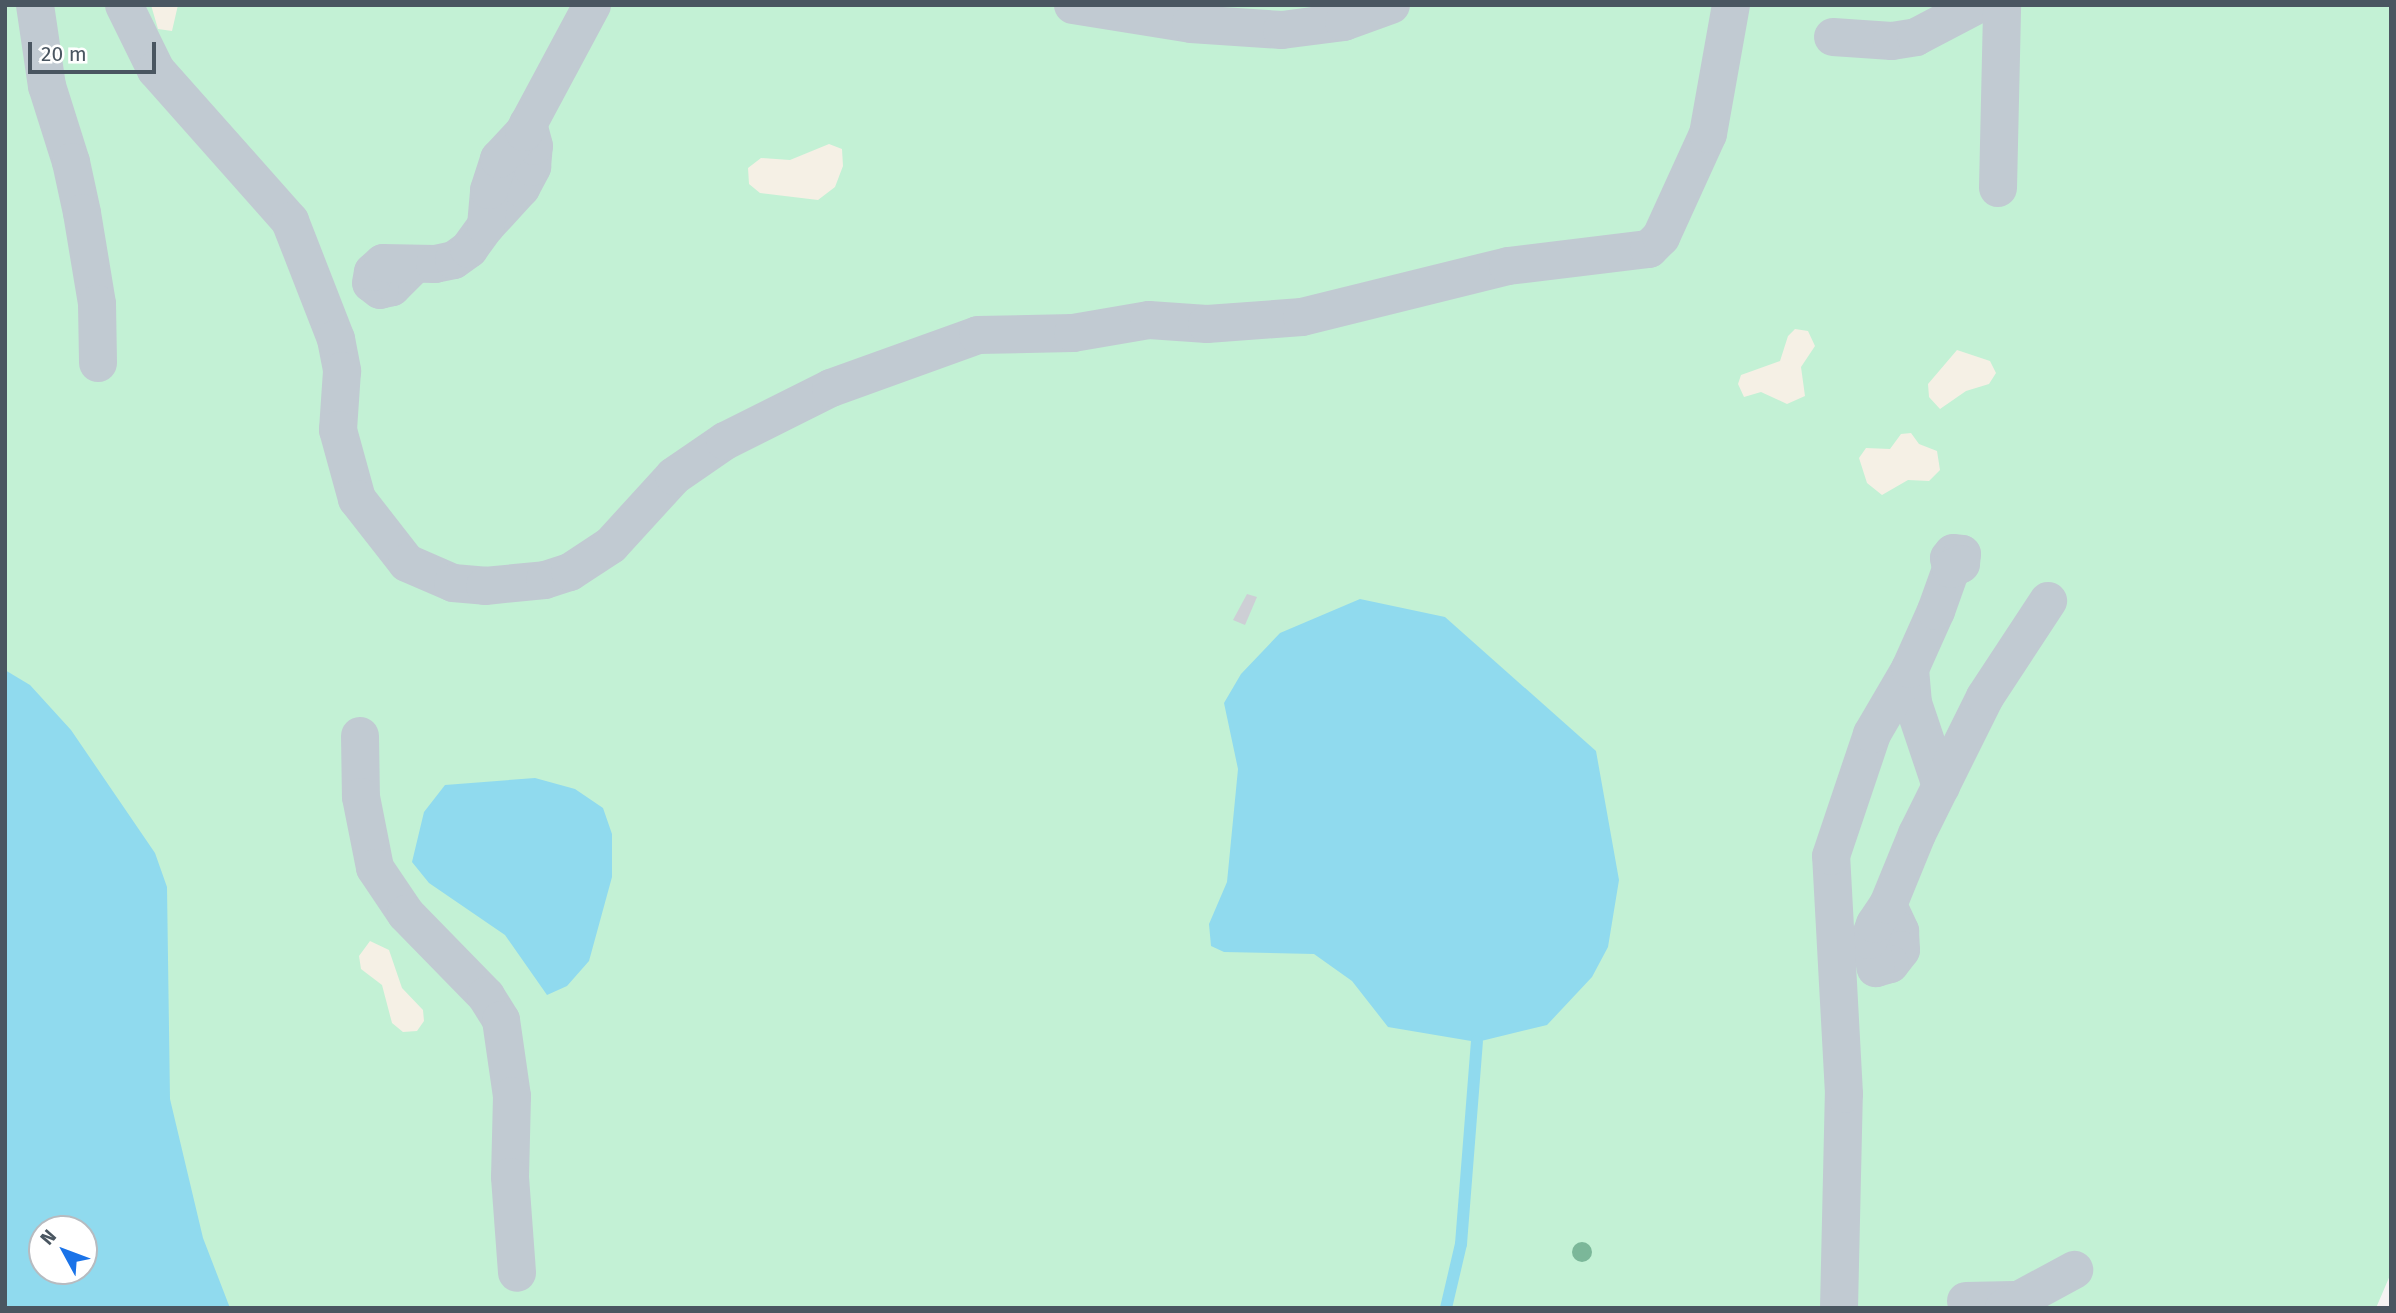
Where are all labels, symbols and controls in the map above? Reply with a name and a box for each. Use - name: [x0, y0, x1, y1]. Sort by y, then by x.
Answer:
- scale bar: [32, 28, 159, 72]
- text: 20 m: [41, 41, 87, 67]
- north arrow: [28, 1215, 98, 1285]
- text: N: [35, 1225, 61, 1250]

